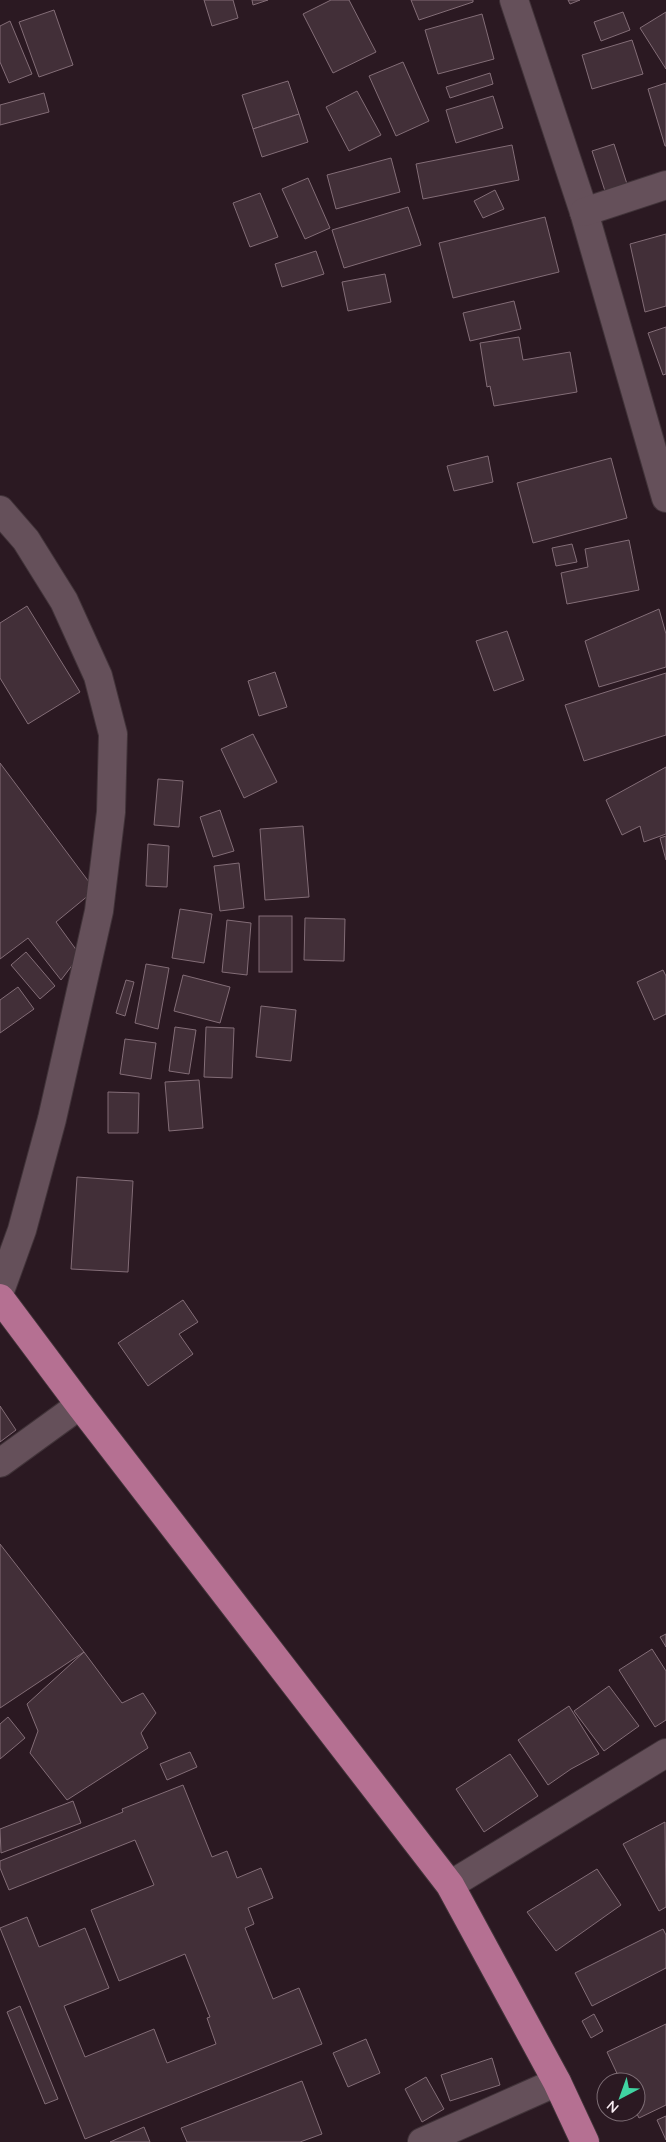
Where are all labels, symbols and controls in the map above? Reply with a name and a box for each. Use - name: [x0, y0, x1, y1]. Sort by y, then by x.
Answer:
- north arrow: [596, 2072, 646, 2122]
- text: N: [603, 2097, 622, 2117]

